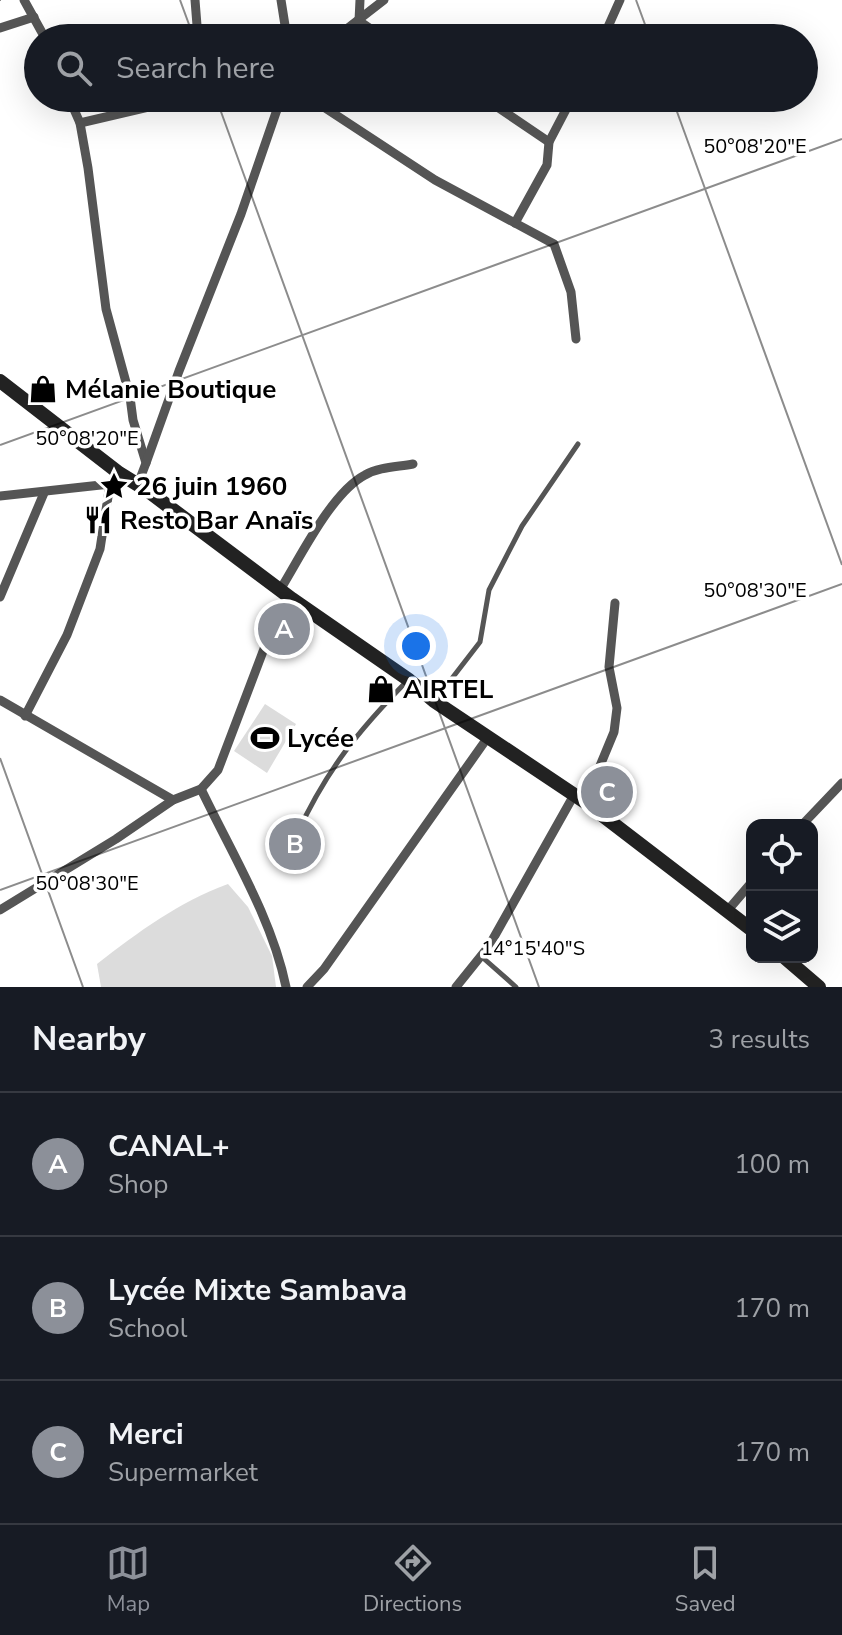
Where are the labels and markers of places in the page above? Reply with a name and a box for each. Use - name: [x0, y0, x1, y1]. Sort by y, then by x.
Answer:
- place label: Mélanie Boutique: [65, 372, 276, 407]
- shop icon: Mélanie Boutique: [28, 374, 58, 404]
- place label: 26 juin 1960: [136, 469, 287, 504]
- place icon: 26 juin 1960: [99, 471, 129, 501]
- place label: Resto Bar Anaïs: [120, 503, 313, 538]
- restaurant icon: Resto Bar Anaïs: [83, 505, 113, 535]
- pin: A: [258, 599, 310, 659]
- place label: AIRTEL: [403, 672, 494, 707]
- shop icon: AIRTEL: [366, 674, 396, 704]
- place label: Lycée: [287, 721, 354, 756]
- sports icon: Lycée: [250, 723, 280, 753]
- pin: C: [581, 762, 633, 822]
- pin: B: [269, 814, 321, 874]

